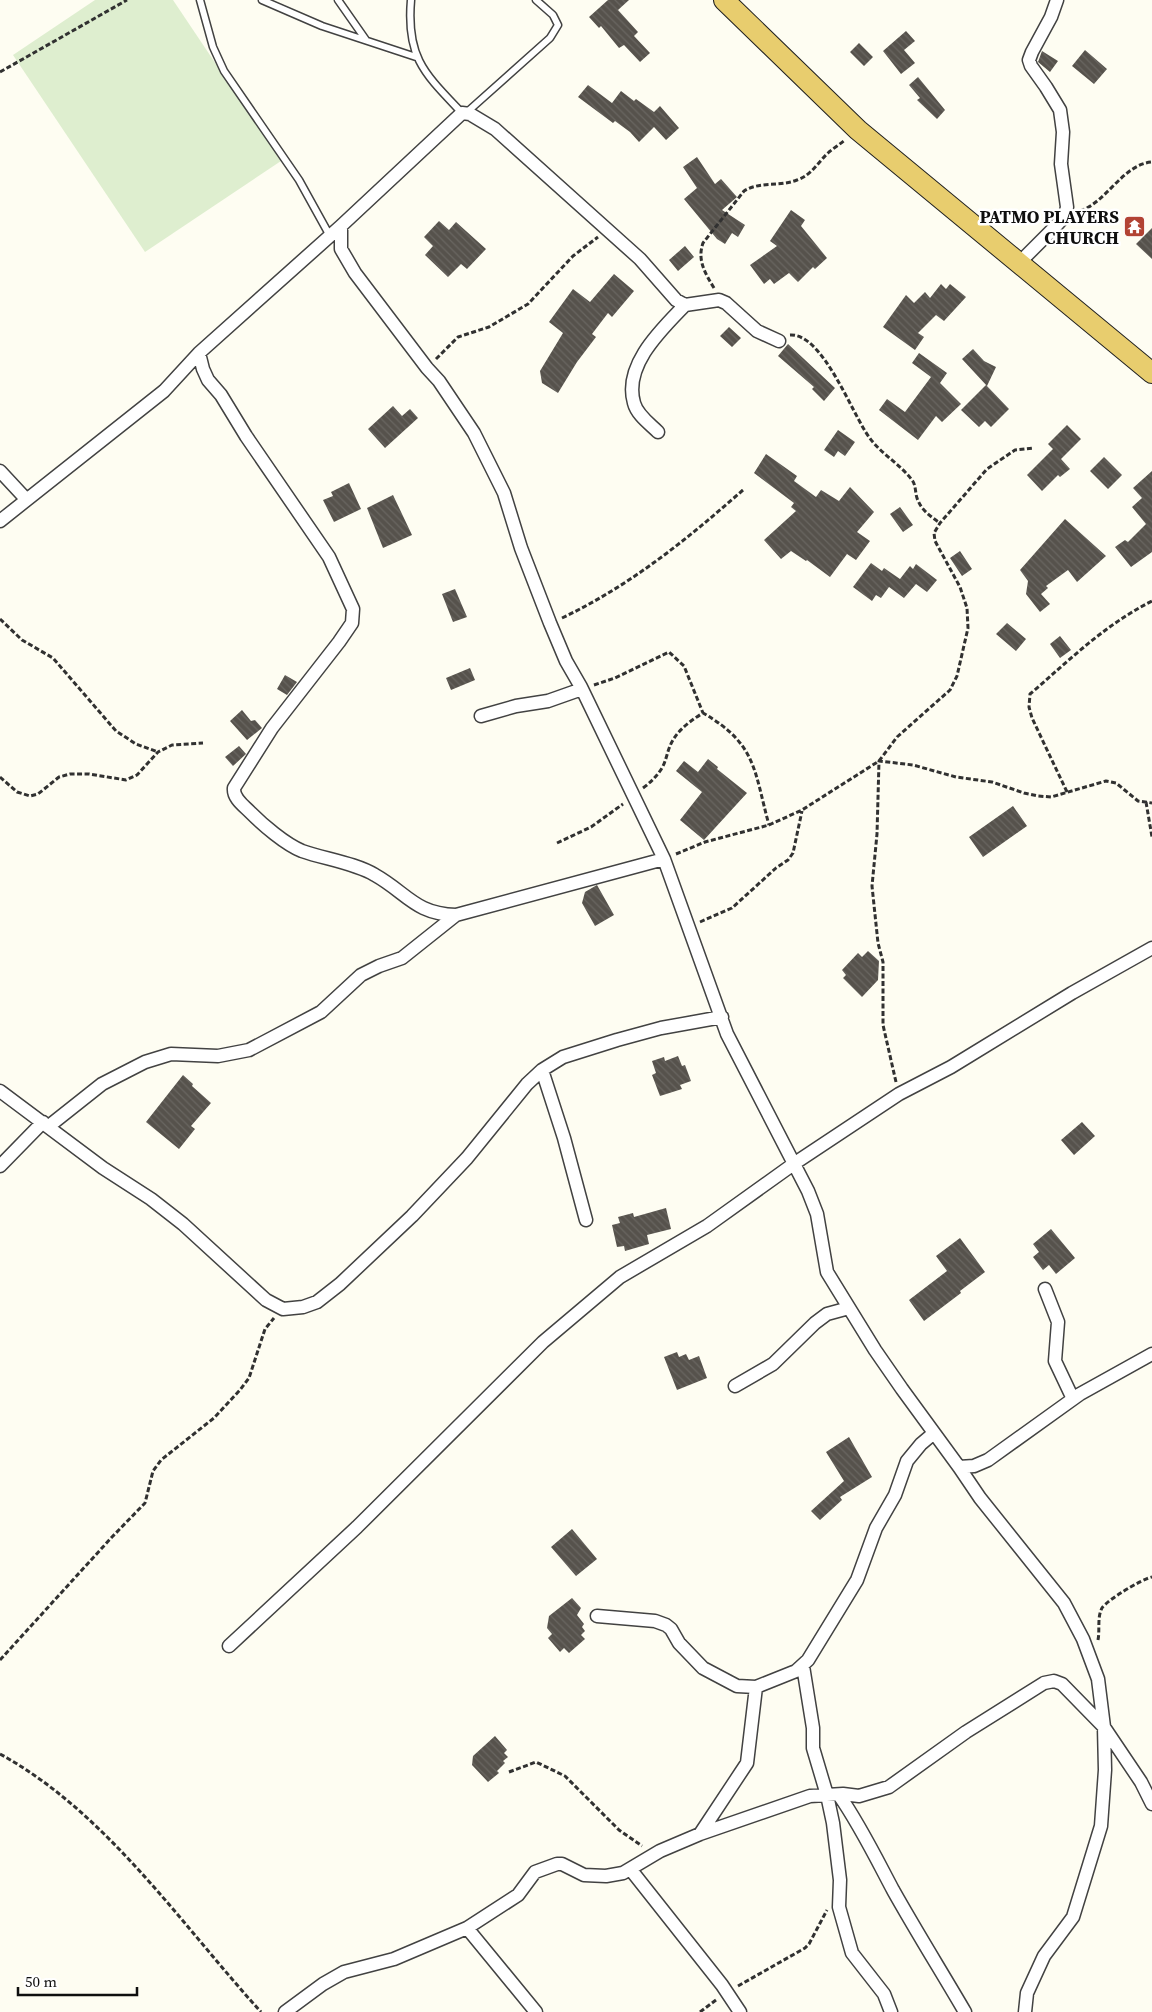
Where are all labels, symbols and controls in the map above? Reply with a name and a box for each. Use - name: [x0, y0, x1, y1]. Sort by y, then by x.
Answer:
- place label: PATMO PLAYERS CHURCH: [979, 204, 1119, 250]
- temple icon: PATMO PLAYERS CHURCH: [1123, 215, 1147, 239]
- scale bar: [18, 1964, 136, 1996]
- text: 50 m: [25, 1971, 57, 1992]

